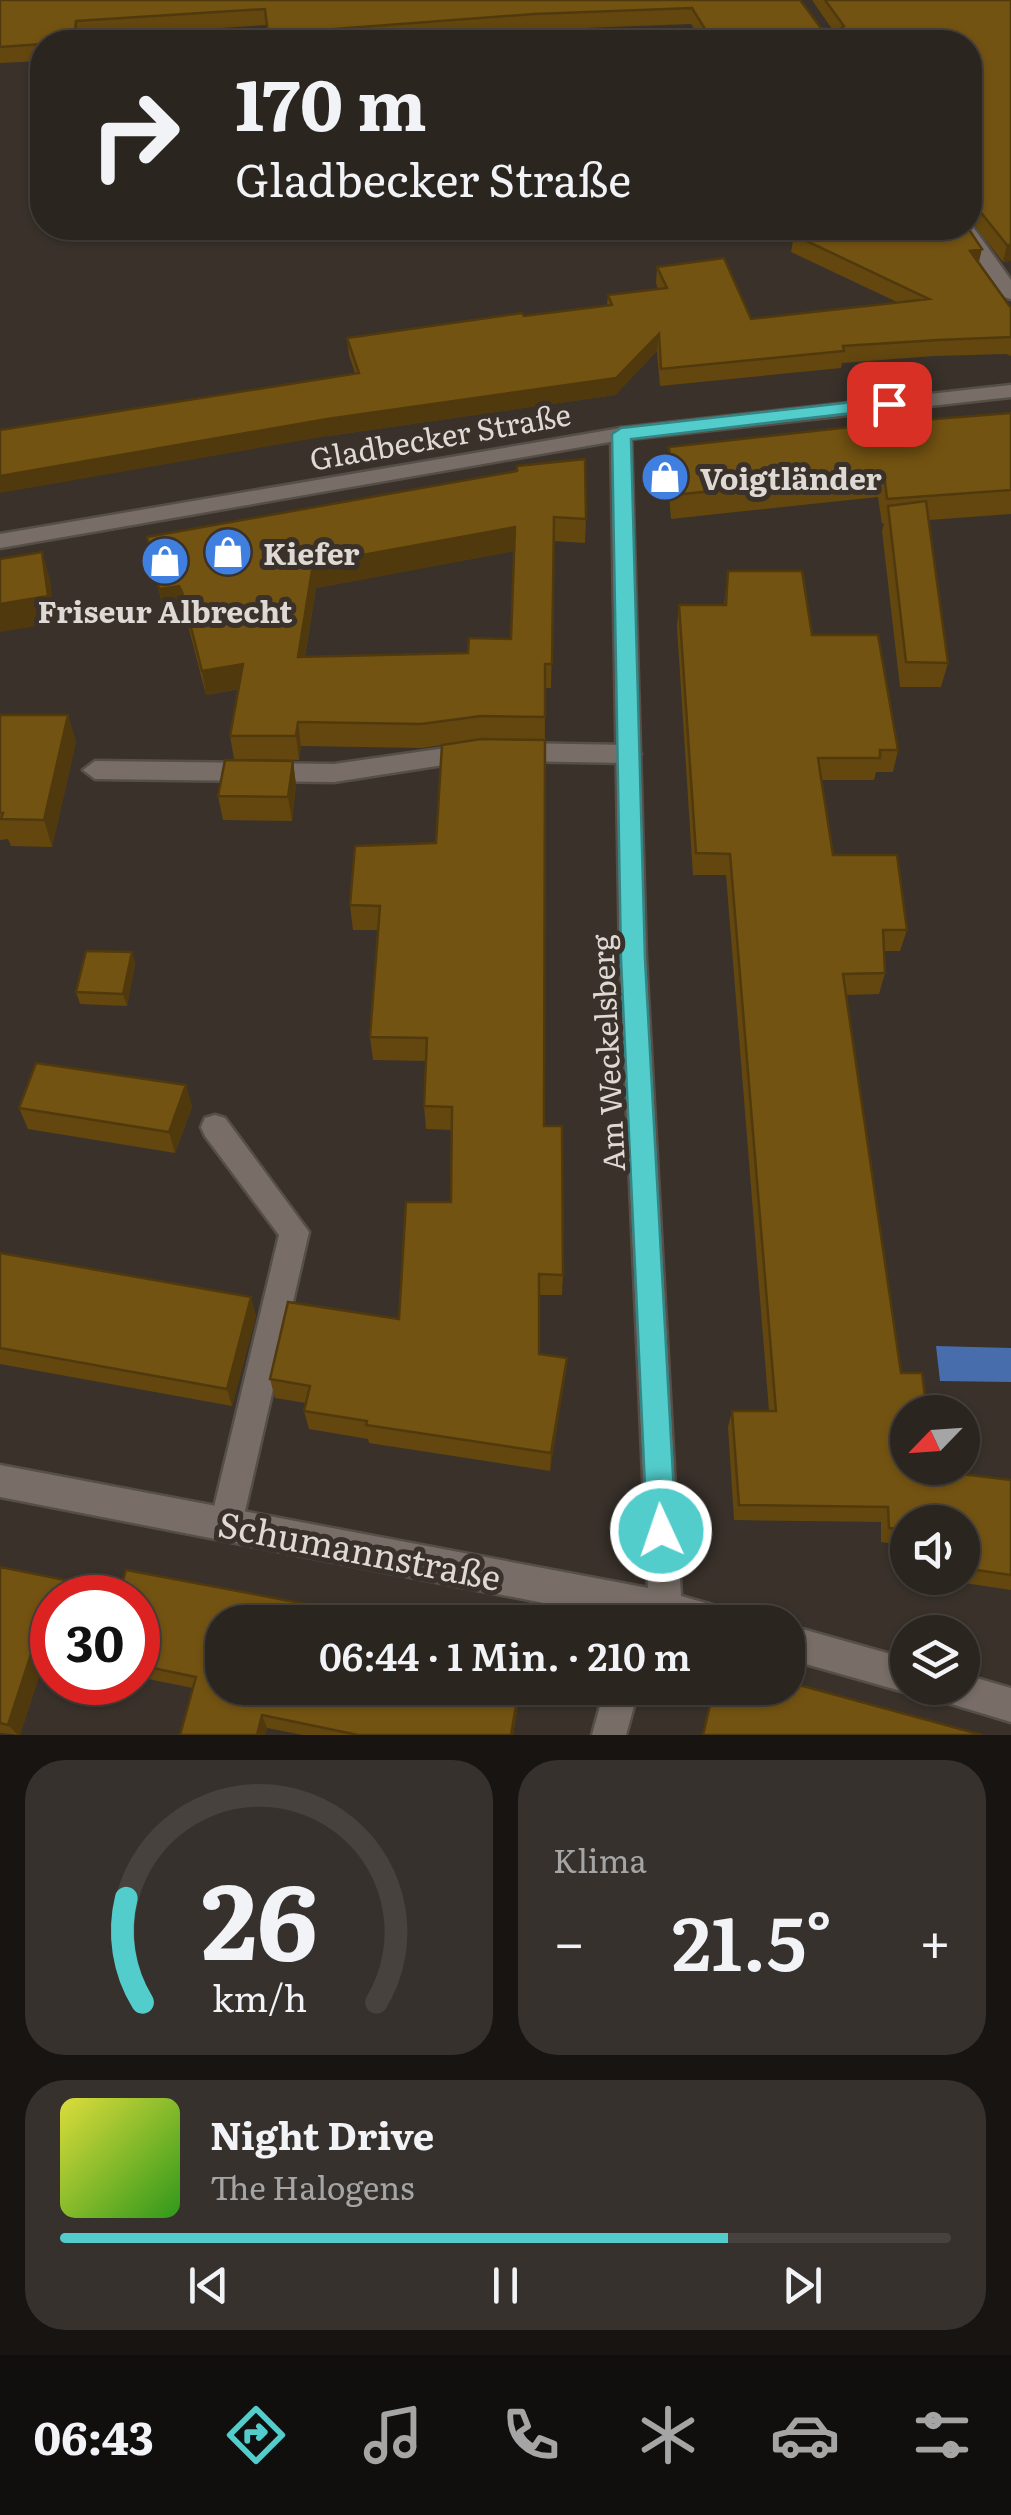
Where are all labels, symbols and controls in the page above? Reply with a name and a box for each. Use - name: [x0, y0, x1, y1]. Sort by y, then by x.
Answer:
- text: 170 m: [235, 49, 427, 153]
- icon: right: [70, 70, 200, 200]
- text: Gladbecker Straße: [235, 144, 631, 211]
- pin: [847, 362, 932, 447]
- icon: arrive: [862, 377, 917, 432]
- street label: Gladbecker Straße: [306, 390, 574, 480]
- shop icon: Voigtländer: [639, 451, 691, 503]
- place label: Voigtländer: [700, 455, 882, 499]
- shop icon: Kiefer: [202, 526, 254, 578]
- place label: Kiefer: [263, 530, 360, 574]
- shop icon: Friseur Albrecht: [139, 535, 191, 587]
- place label: Friseur Albrecht: [37, 588, 293, 632]
- street label: Am Weckelsberg: [578, 933, 634, 1173]
- north arrow: [890, 1395, 980, 1485]
- map controls: [890, 1395, 980, 1705]
- position arrow: [609, 1479, 713, 1583]
- street label: Schumannstraße: [214, 1496, 506, 1602]
- button: sound: [890, 1505, 980, 1595]
- speed limit sign: 30: [30, 1575, 160, 1705]
- button: layers: [890, 1615, 980, 1705]
- text: 06:44 · 1 Min. · 210 m: [319, 1626, 691, 1683]
- text: Klima: [553, 1835, 647, 1883]
- text: 26: [201, 1837, 317, 1992]
- text: 21.5°: [672, 1883, 832, 1994]
- text: −: [553, 1898, 585, 1980]
- text: +: [919, 1898, 951, 1980]
- text: km/h: [211, 1970, 307, 2023]
- text: Night Drive: [210, 2105, 434, 2162]
- text: The Halogens: [210, 2162, 414, 2210]
- icon: previous: [181, 2258, 236, 2313]
- icon: pause: [478, 2258, 533, 2313]
- icon: next: [775, 2258, 830, 2313]
- icon: directions: [221, 2400, 291, 2470]
- icon: music: [358, 2400, 428, 2470]
- icon: phone: [496, 2400, 566, 2470]
- icon: climate: [633, 2400, 703, 2470]
- icon: car: [770, 2400, 840, 2470]
- icon: filters: [907, 2400, 977, 2470]
- text: 06:43: [34, 2402, 154, 2469]

